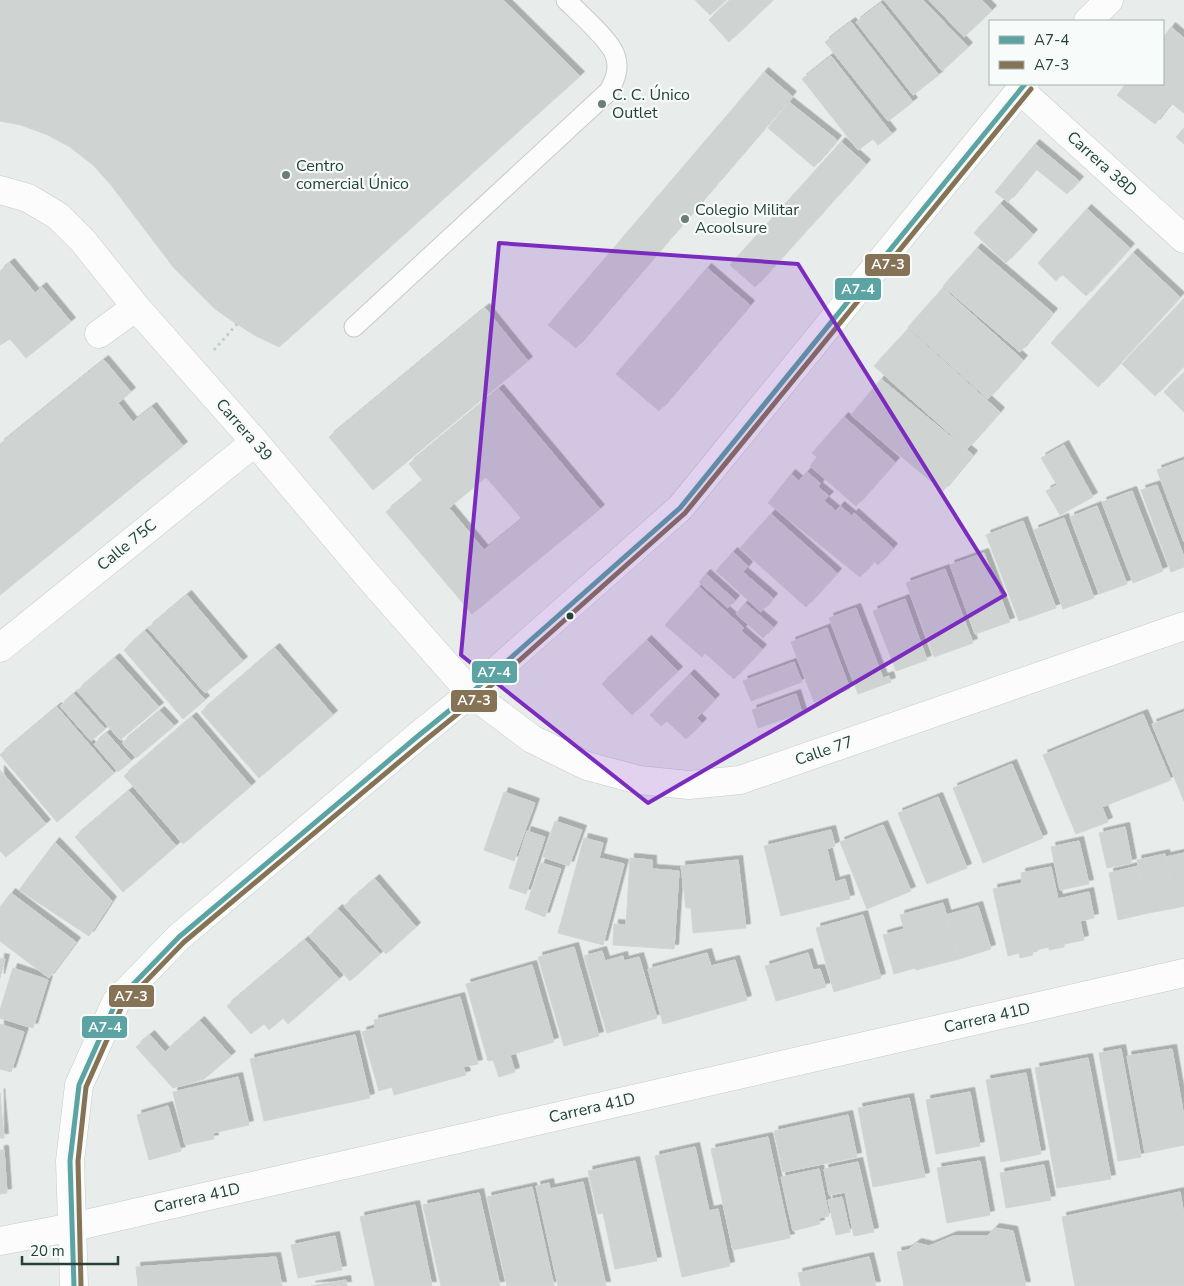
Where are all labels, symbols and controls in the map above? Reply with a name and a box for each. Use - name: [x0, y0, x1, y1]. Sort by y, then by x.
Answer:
- legend: [989, 20, 1164, 85]
- text: A7-4: [1034, 30, 1069, 50]
- text: A7-3: [1034, 55, 1069, 75]
- place label: C. C. Único Outlet: [612, 84, 690, 124]
- marker: C. C. Único Outlet: [596, 98, 608, 110]
- street label: Carrera 38D: [1062, 126, 1142, 202]
- place label: Centro comercial Único: [296, 155, 409, 195]
- marker: Centro comercial Único: [280, 169, 292, 181]
- place label: Colegio Militar Acoolsure: [695, 199, 799, 239]
- marker: Colegio Militar Acoolsure: [679, 213, 691, 225]
- line badge: A7-3: [864, 253, 911, 277]
- text: A7-3: [871, 255, 905, 274]
- line badge: A7-4: [834, 277, 882, 301]
- text: A7-4: [841, 280, 875, 299]
- street label: Carrera 39: [211, 394, 277, 466]
- street label: Calle 75C: [92, 514, 162, 576]
- unlabelled marker: [565, 611, 575, 621]
- line badge: A7-4: [471, 660, 518, 684]
- text: A7-4: [477, 663, 511, 682]
- line badge: A7-3: [450, 689, 498, 713]
- text: A7-3: [457, 691, 491, 710]
- street label: Calle 77: [792, 731, 856, 771]
- line badge: A7-3: [108, 984, 155, 1008]
- text: A7-3: [114, 987, 148, 1006]
- street label: Carrera 41D: [942, 997, 1032, 1039]
- line badge: A7-4: [81, 1015, 128, 1039]
- text: A7-4: [88, 1018, 122, 1037]
- street label: Carrera 41D: [547, 1087, 637, 1129]
- street label: Carrera 41D: [152, 1177, 242, 1219]
- scale bar: [22, 1234, 119, 1266]
- text: 20 m: [30, 1241, 65, 1261]

